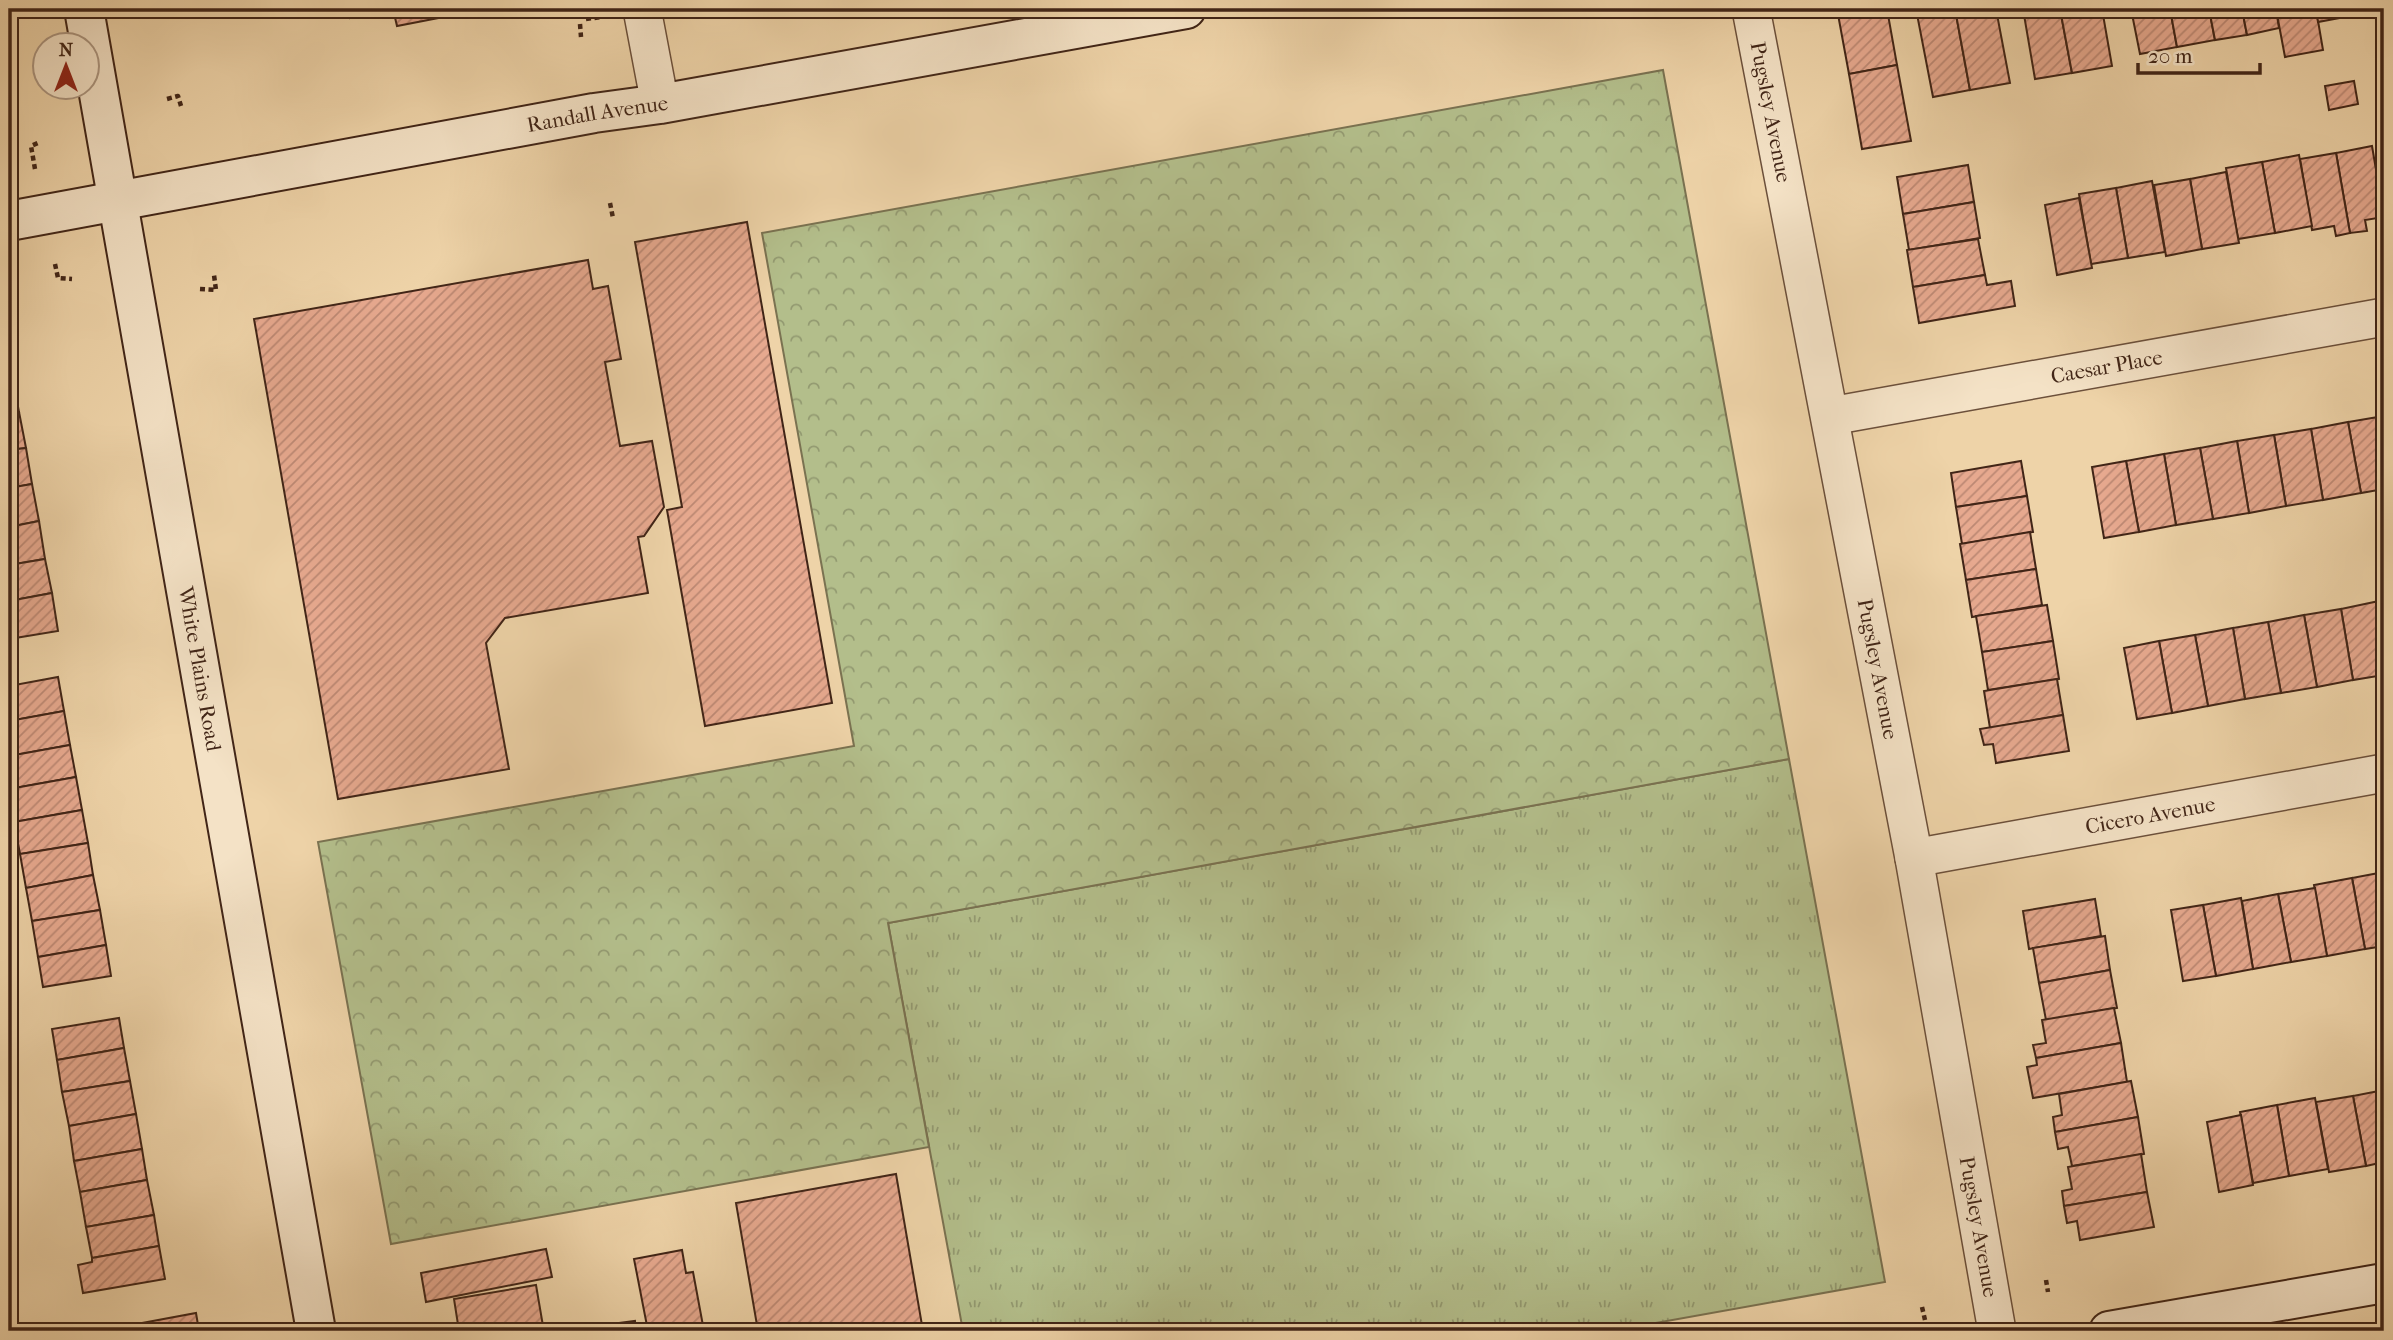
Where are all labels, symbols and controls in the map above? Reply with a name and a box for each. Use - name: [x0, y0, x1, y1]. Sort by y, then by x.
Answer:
- north arrow: [32, 32, 102, 102]
- scale bar: [2138, 32, 2260, 76]
- text: N: [59, 39, 74, 61]
- street label: Pugsley Avenue: [1746, 40, 1796, 184]
- text: 20 m: [2148, 44, 2193, 68]
- street label: Randall Avenue: [525, 91, 670, 137]
- street label: Caesar Place: [2049, 345, 2164, 388]
- street label: White Plains Road: [173, 584, 226, 754]
- street label: Pugsley Avenue: [1852, 597, 1903, 741]
- street label: Cicero Avenue: [2083, 792, 2217, 839]
- street label: Pugsley Avenue: [1955, 1154, 2003, 1299]

